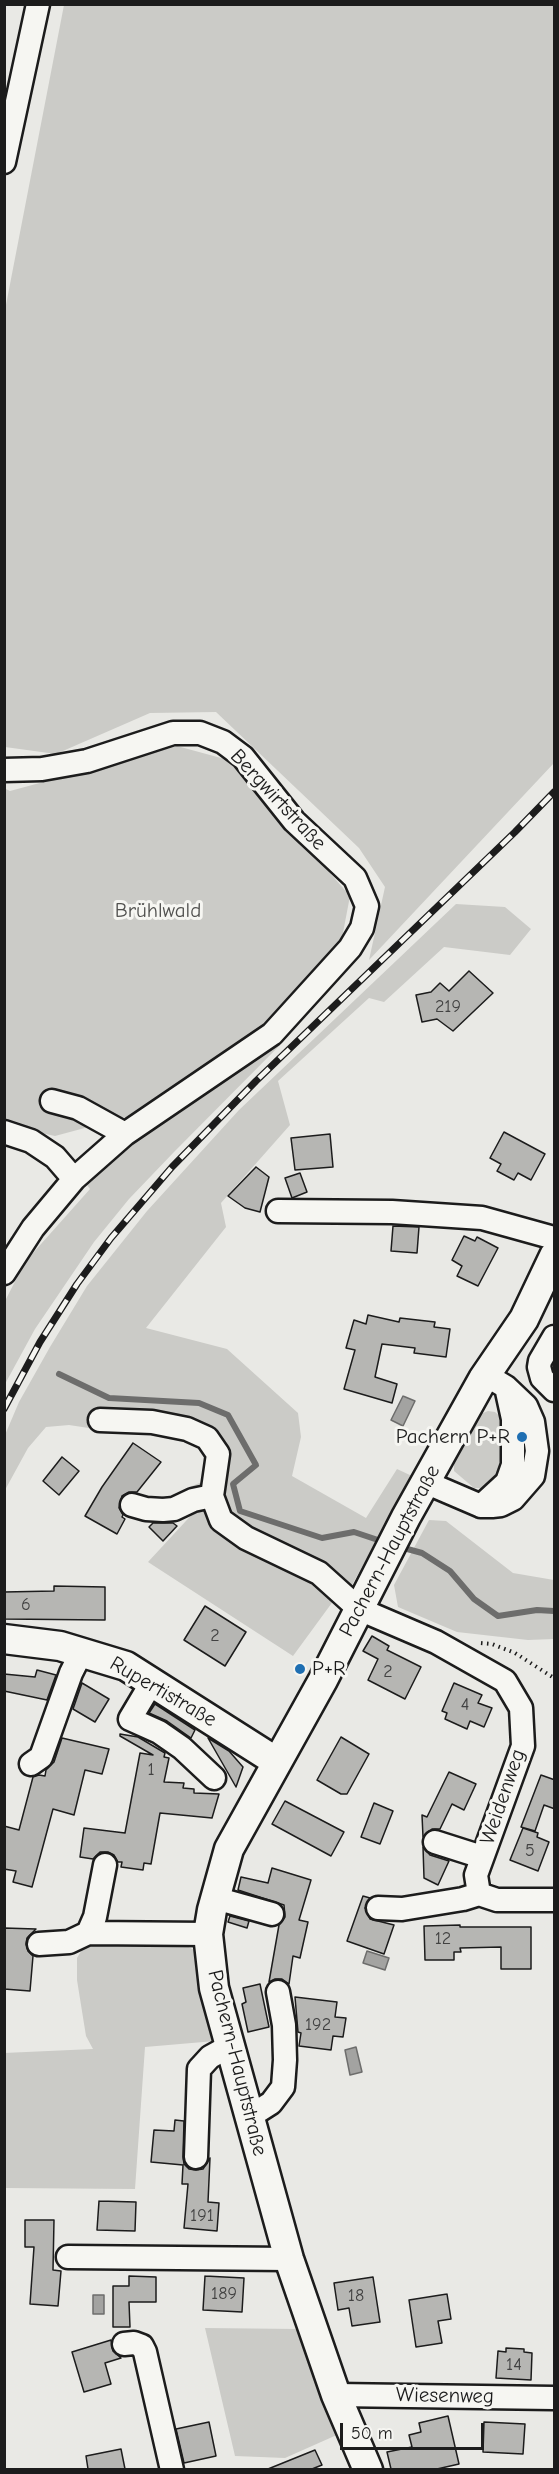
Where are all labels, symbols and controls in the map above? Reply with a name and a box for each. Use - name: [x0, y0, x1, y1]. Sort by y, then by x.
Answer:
- street label: Bergwirtstraße: [225, 744, 331, 856]
- park label: Brühlwald: [115, 898, 201, 924]
- house number: 219: [435, 996, 461, 1018]
- place label: Pachern P+R: [396, 1424, 510, 1450]
- marker: Pachern P+R: [515, 1430, 529, 1444]
- street label: Pachern-Hauptstraße: [334, 1461, 446, 1641]
- house number: 6: [21, 1594, 31, 1616]
- house number: 2: [210, 1625, 220, 1647]
- street label: Rupertistraße: [105, 1651, 221, 1733]
- place label: P+R: [312, 1656, 346, 1682]
- house number: 2: [383, 1661, 393, 1683]
- marker: P+R: [293, 1662, 307, 1676]
- house number: 4: [461, 1694, 469, 1716]
- street label: Weidenweg: [475, 1746, 531, 1848]
- house number: 1: [147, 1759, 155, 1781]
- house number: 5: [525, 1840, 535, 1862]
- house number: 12: [435, 1928, 451, 1950]
- street label: Pachern-Hauptstraße: [202, 1967, 272, 2159]
- house number: 192: [305, 2014, 331, 2036]
- house number: 191: [190, 2205, 214, 2227]
- house number: 189: [211, 2283, 237, 2305]
- house number: 18: [348, 2285, 364, 2307]
- house number: 14: [506, 2354, 522, 2376]
- street label: Wiesenweg: [396, 2383, 494, 2409]
- scale bar: [343, 2411, 487, 2449]
- text: 50 m: [351, 2423, 393, 2444]

